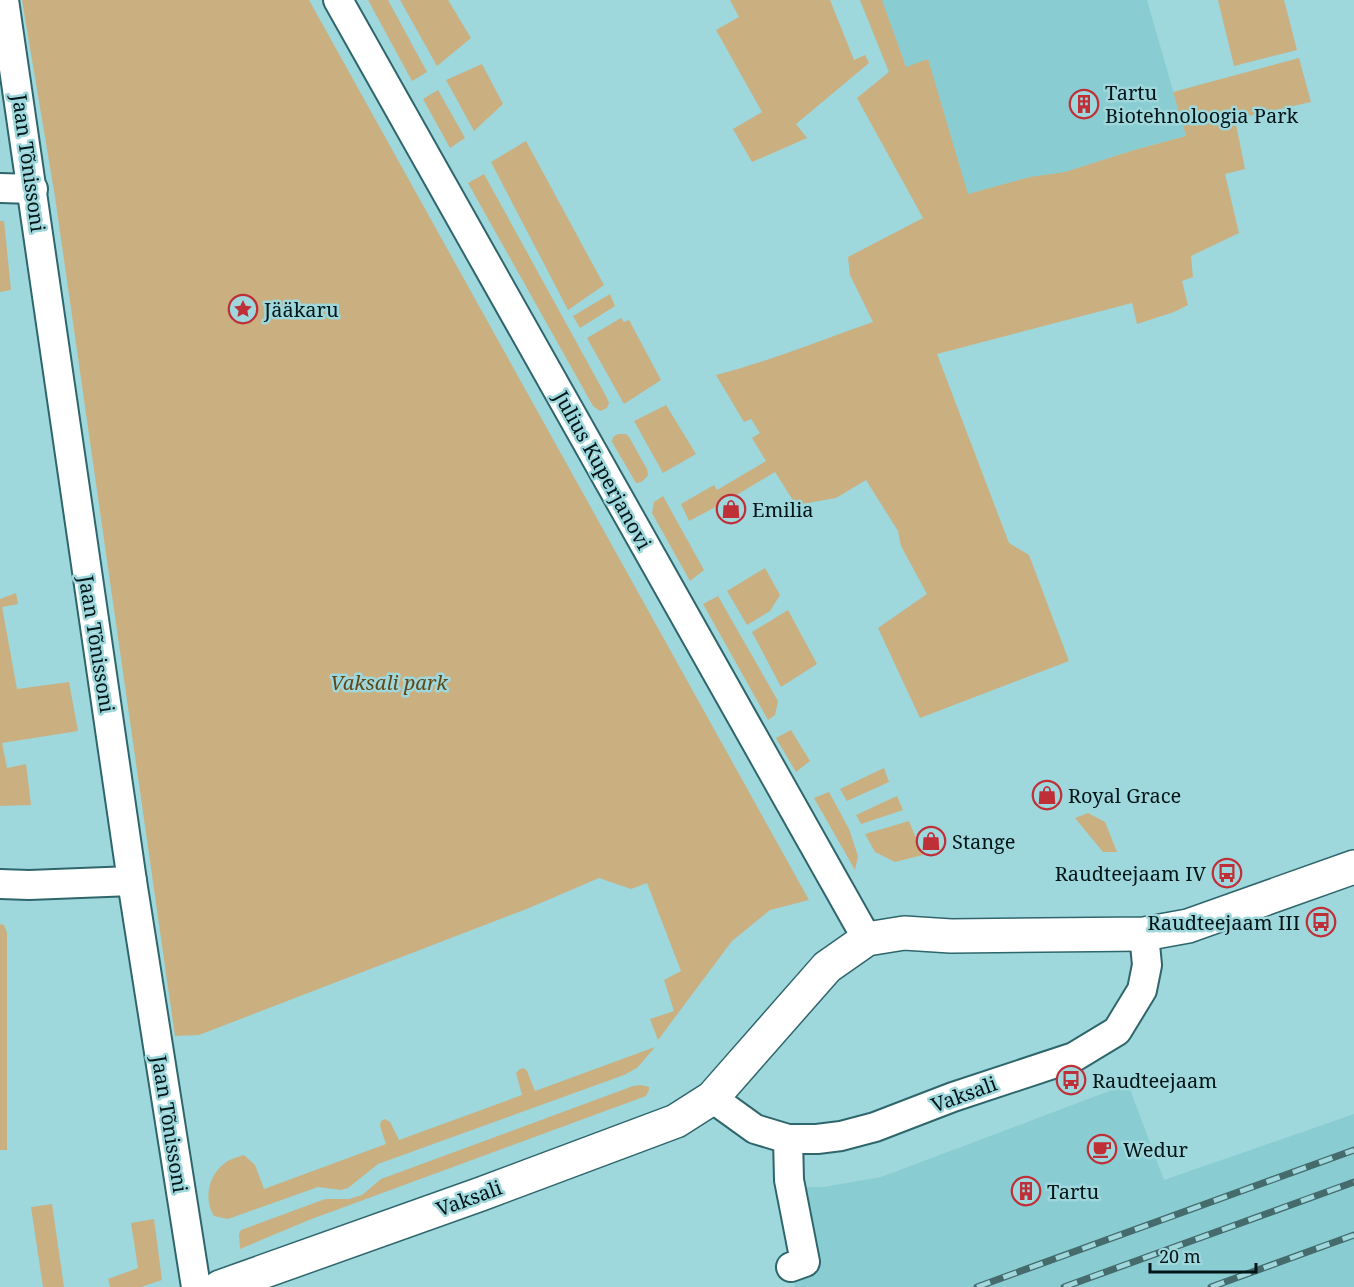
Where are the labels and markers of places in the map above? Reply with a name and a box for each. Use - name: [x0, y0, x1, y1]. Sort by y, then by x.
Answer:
- place label: Tartu Biotehnoloogia Park: [1105, 79, 1299, 129]
- building icon: Tartu Biotehnoloogia Park: [1068, 88, 1100, 120]
- place icon: Jääkaru: [227, 293, 259, 325]
- place label: Jääkaru: [263, 296, 339, 323]
- shop icon: Emilia: [715, 493, 747, 525]
- place label: Emilia: [752, 496, 814, 523]
- shop icon: Royal Grace: [1031, 779, 1063, 811]
- place label: Royal Grace: [1068, 782, 1181, 809]
- shop icon: Stange: [915, 825, 947, 857]
- place label: Stange: [952, 828, 1016, 855]
- bus stop icon: Raudteejaam IV: [1211, 857, 1243, 889]
- place label: Raudteejaam IV: [1055, 860, 1206, 887]
- bus stop icon: Raudteejaam III: [1305, 906, 1337, 938]
- place label: Raudteejaam III: [1148, 909, 1300, 936]
- bus stop icon: Raudteejaam: [1055, 1064, 1087, 1096]
- place label: Raudteejaam: [1092, 1067, 1217, 1094]
- cafe icon: Wedur: [1086, 1133, 1118, 1165]
- place label: Wedur: [1123, 1136, 1188, 1163]
- building icon: Tartu: [1010, 1175, 1042, 1207]
- place label: Tartu: [1047, 1178, 1099, 1205]

